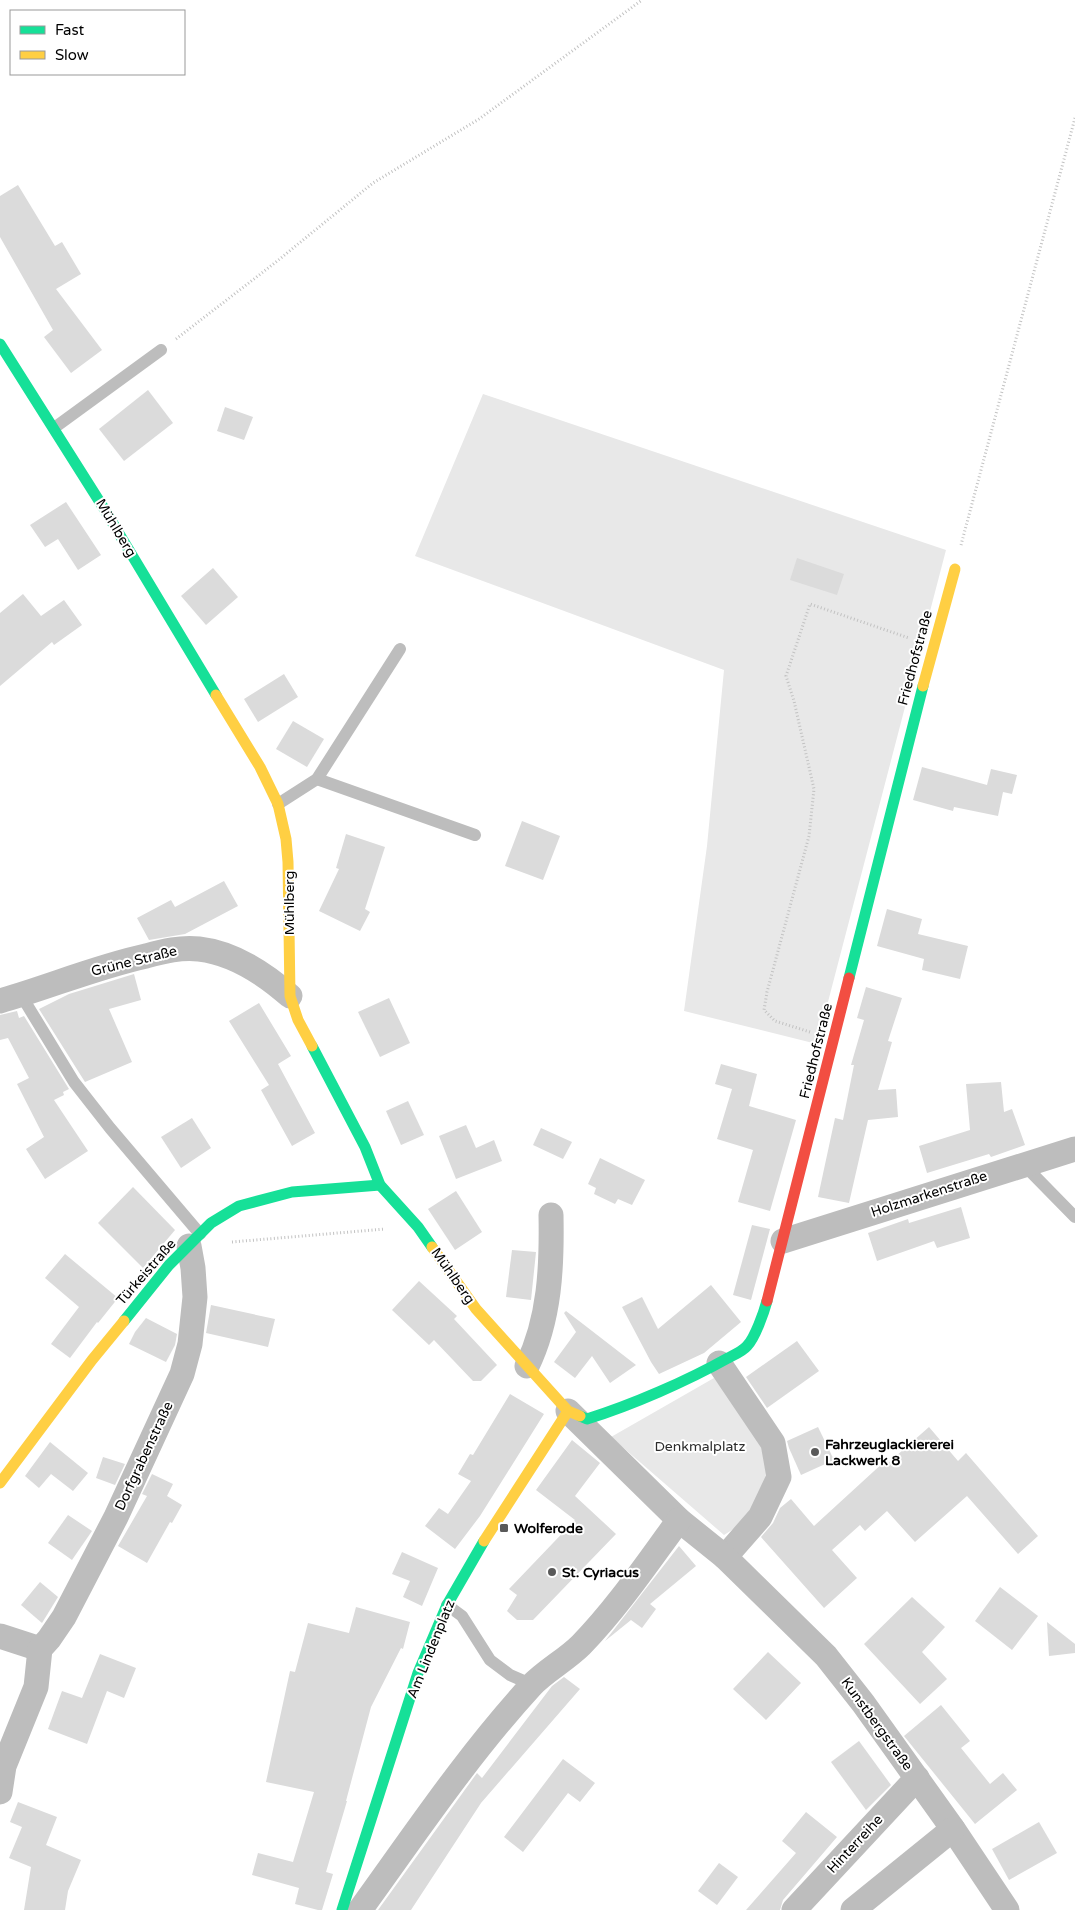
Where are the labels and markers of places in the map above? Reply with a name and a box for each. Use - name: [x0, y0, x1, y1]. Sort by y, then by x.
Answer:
- place label: Fahrzeuglackiererei Lackwerk 8: [825, 1436, 954, 1469]
- marker: Fahrzeuglackiererei Lackwerk 8: [809, 1446, 821, 1458]
- place label: Wolferode: [514, 1520, 583, 1537]
- marker: Wolferode: [498, 1522, 510, 1534]
- place label: St. Cyriacus: [562, 1564, 639, 1581]
- marker: St. Cyriacus: [546, 1566, 558, 1578]

